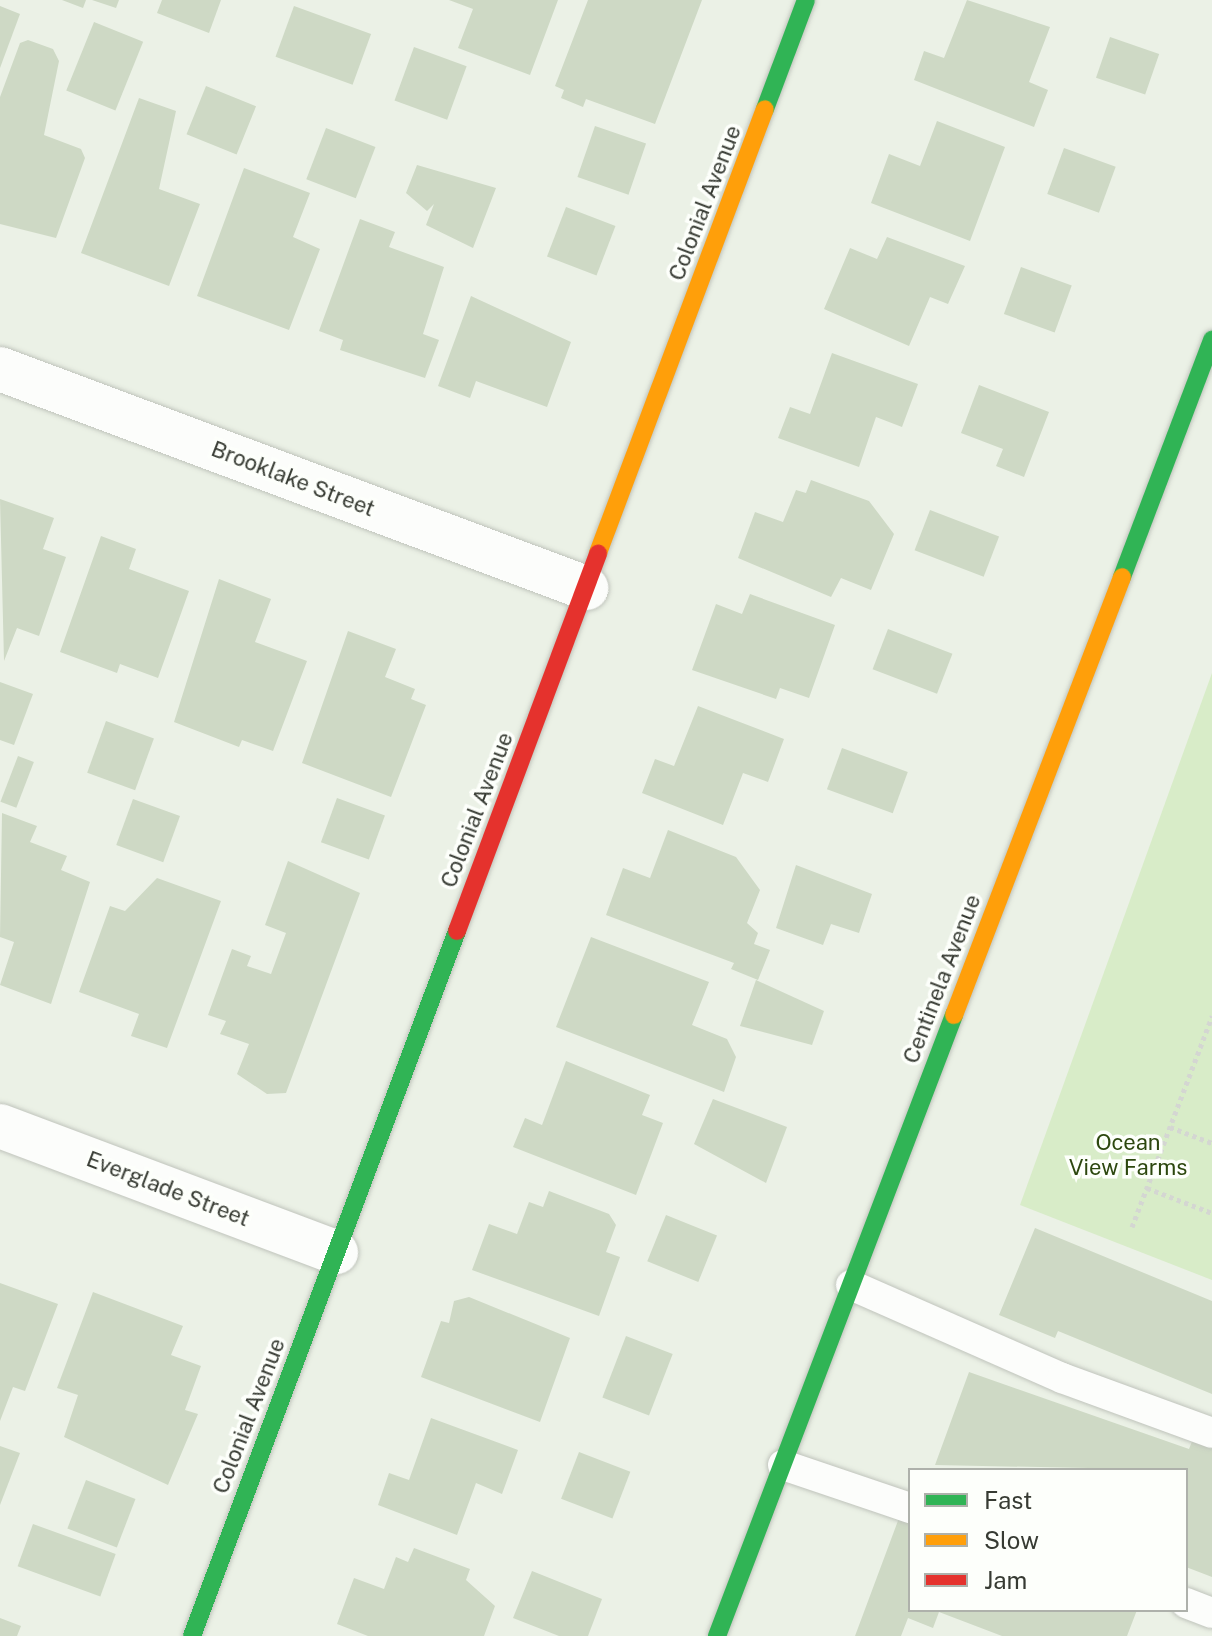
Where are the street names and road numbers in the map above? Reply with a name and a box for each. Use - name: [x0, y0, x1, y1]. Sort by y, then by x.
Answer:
- street label: Colonial Avenue: [663, 122, 747, 284]
- street label: Brooklake Street: [207, 436, 379, 522]
- street label: Colonial Avenue: [435, 729, 519, 891]
- street label: Centinela Avenue: [898, 891, 986, 1067]
- street label: Everglade Street: [83, 1146, 253, 1232]
- street label: Colonial Avenue: [207, 1335, 291, 1497]

